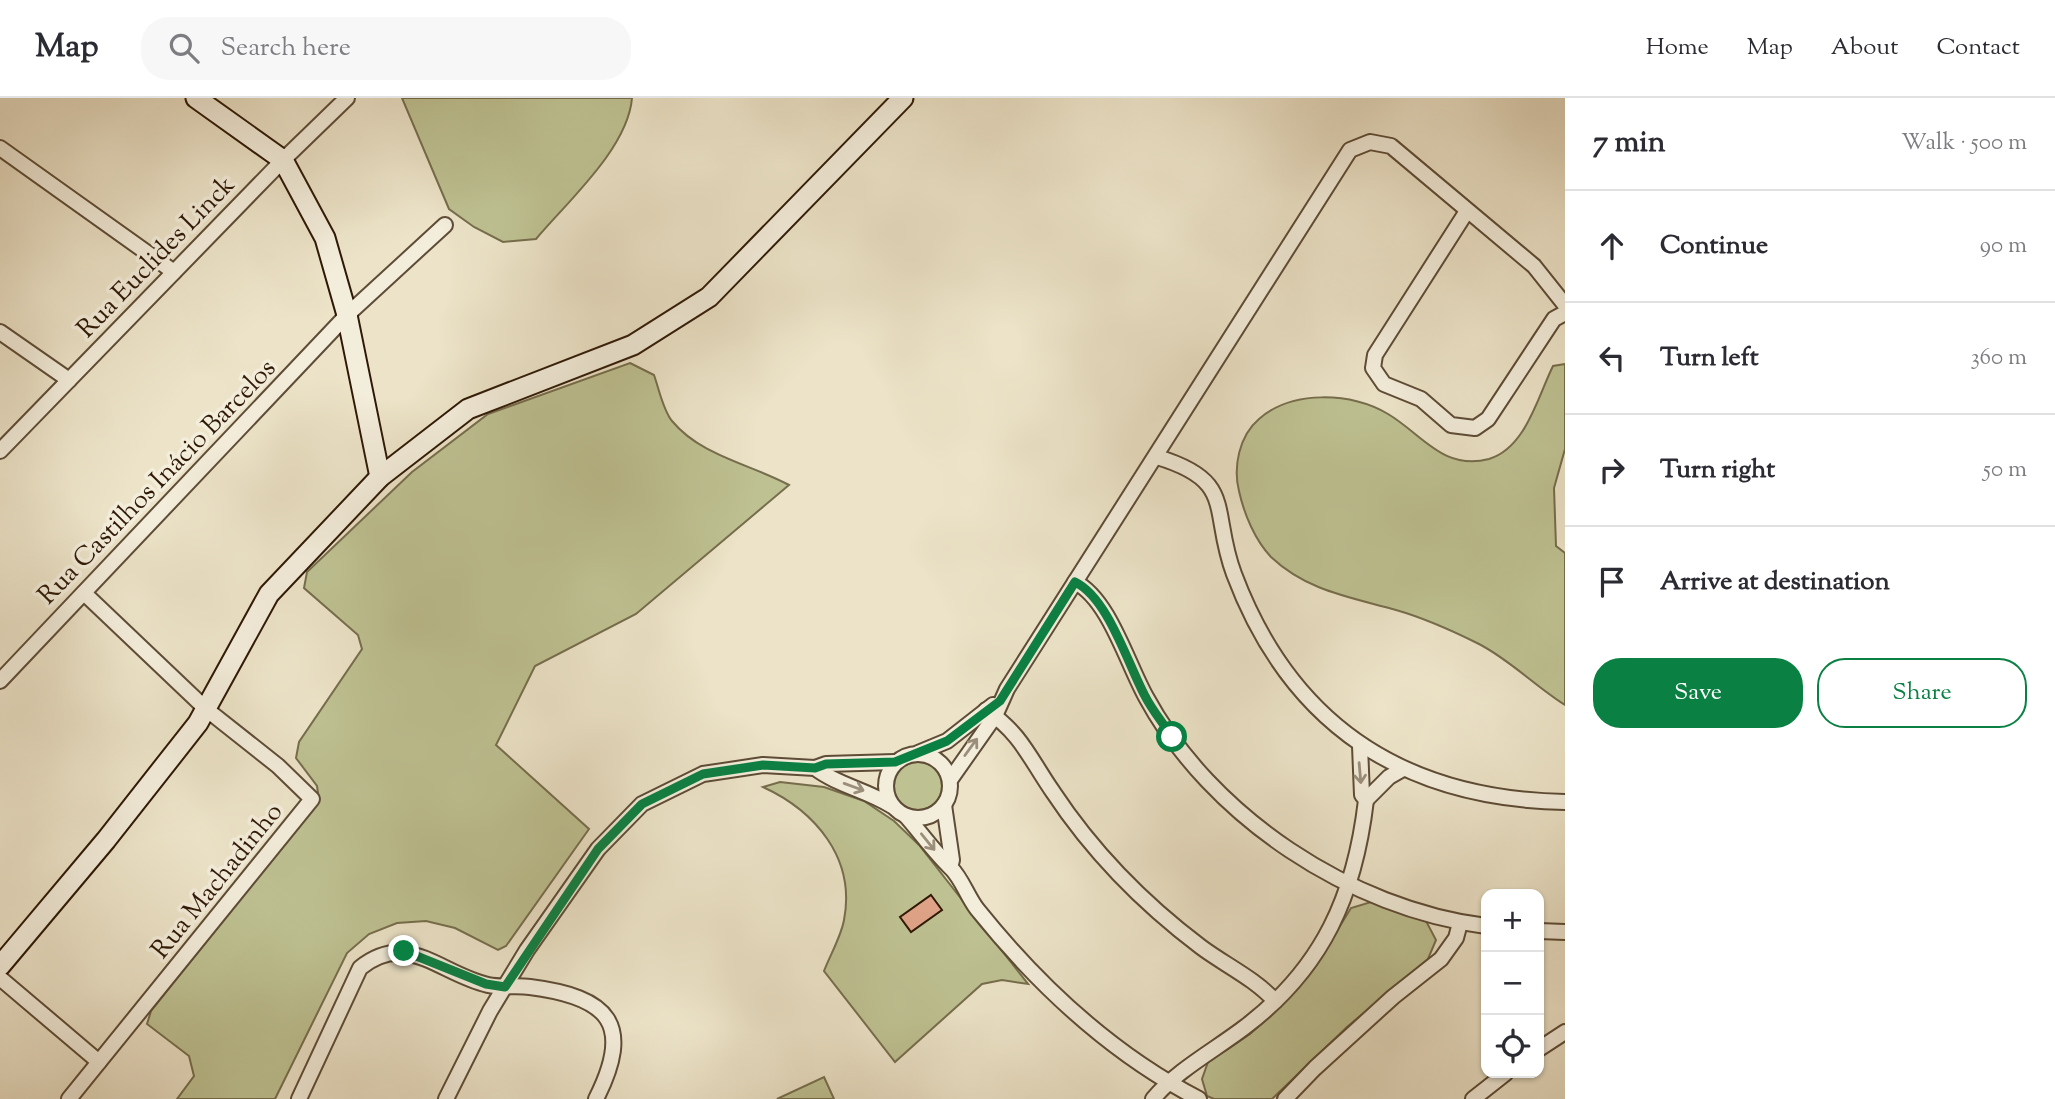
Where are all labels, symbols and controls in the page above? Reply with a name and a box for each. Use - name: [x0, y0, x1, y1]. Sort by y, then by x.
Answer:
- search box: [141, 17, 631, 80]
- text: Map: [35, 24, 99, 72]
- icon: search: [165, 29, 203, 67]
- text: Search here: [221, 30, 351, 67]
- text: Home: [1646, 31, 1709, 65]
- text: Map: [1747, 31, 1793, 65]
- text: About: [1831, 31, 1898, 65]
- text: Contact: [1936, 31, 2020, 65]
- text: 7 min: [1593, 122, 1665, 165]
- text: Walk · 500 m: [1901, 127, 2027, 160]
- street label: Rua Euclides Linck: [69, 168, 244, 347]
- icon: ahead: [1593, 227, 1631, 265]
- text: Continue: [1660, 228, 1768, 265]
- text: 90 m: [1980, 230, 2027, 263]
- icon: left: [1593, 339, 1631, 377]
- text: Turn left: [1660, 340, 1759, 377]
- text: 360 m: [1970, 342, 2027, 375]
- street label: Rua Castilhos Inácio Barcelos: [30, 352, 285, 614]
- icon: right: [1593, 451, 1631, 489]
- text: Turn right: [1660, 452, 1775, 489]
- text: 50 m: [1983, 454, 2027, 487]
- icon: arrive: [1593, 563, 1631, 601]
- text: Arrive at destination: [1660, 564, 1890, 601]
- button: Save: [1593, 658, 1803, 728]
- button: Share: [1817, 658, 2027, 728]
- route start: [1156, 721, 1187, 752]
- one-way arrow: [964, 738, 979, 757]
- one-way arrow: [1354, 762, 1367, 784]
- one-way arrow: [842, 781, 864, 794]
- street label: Rua Machadinho: [143, 796, 292, 967]
- one-way arrow: [921, 832, 936, 850]
- map controls: [1481, 889, 1544, 1078]
- button: +: [1481, 889, 1544, 952]
- route end: [388, 935, 419, 966]
- button: −: [1481, 952, 1544, 1015]
- button: locate: [1481, 1015, 1544, 1078]

